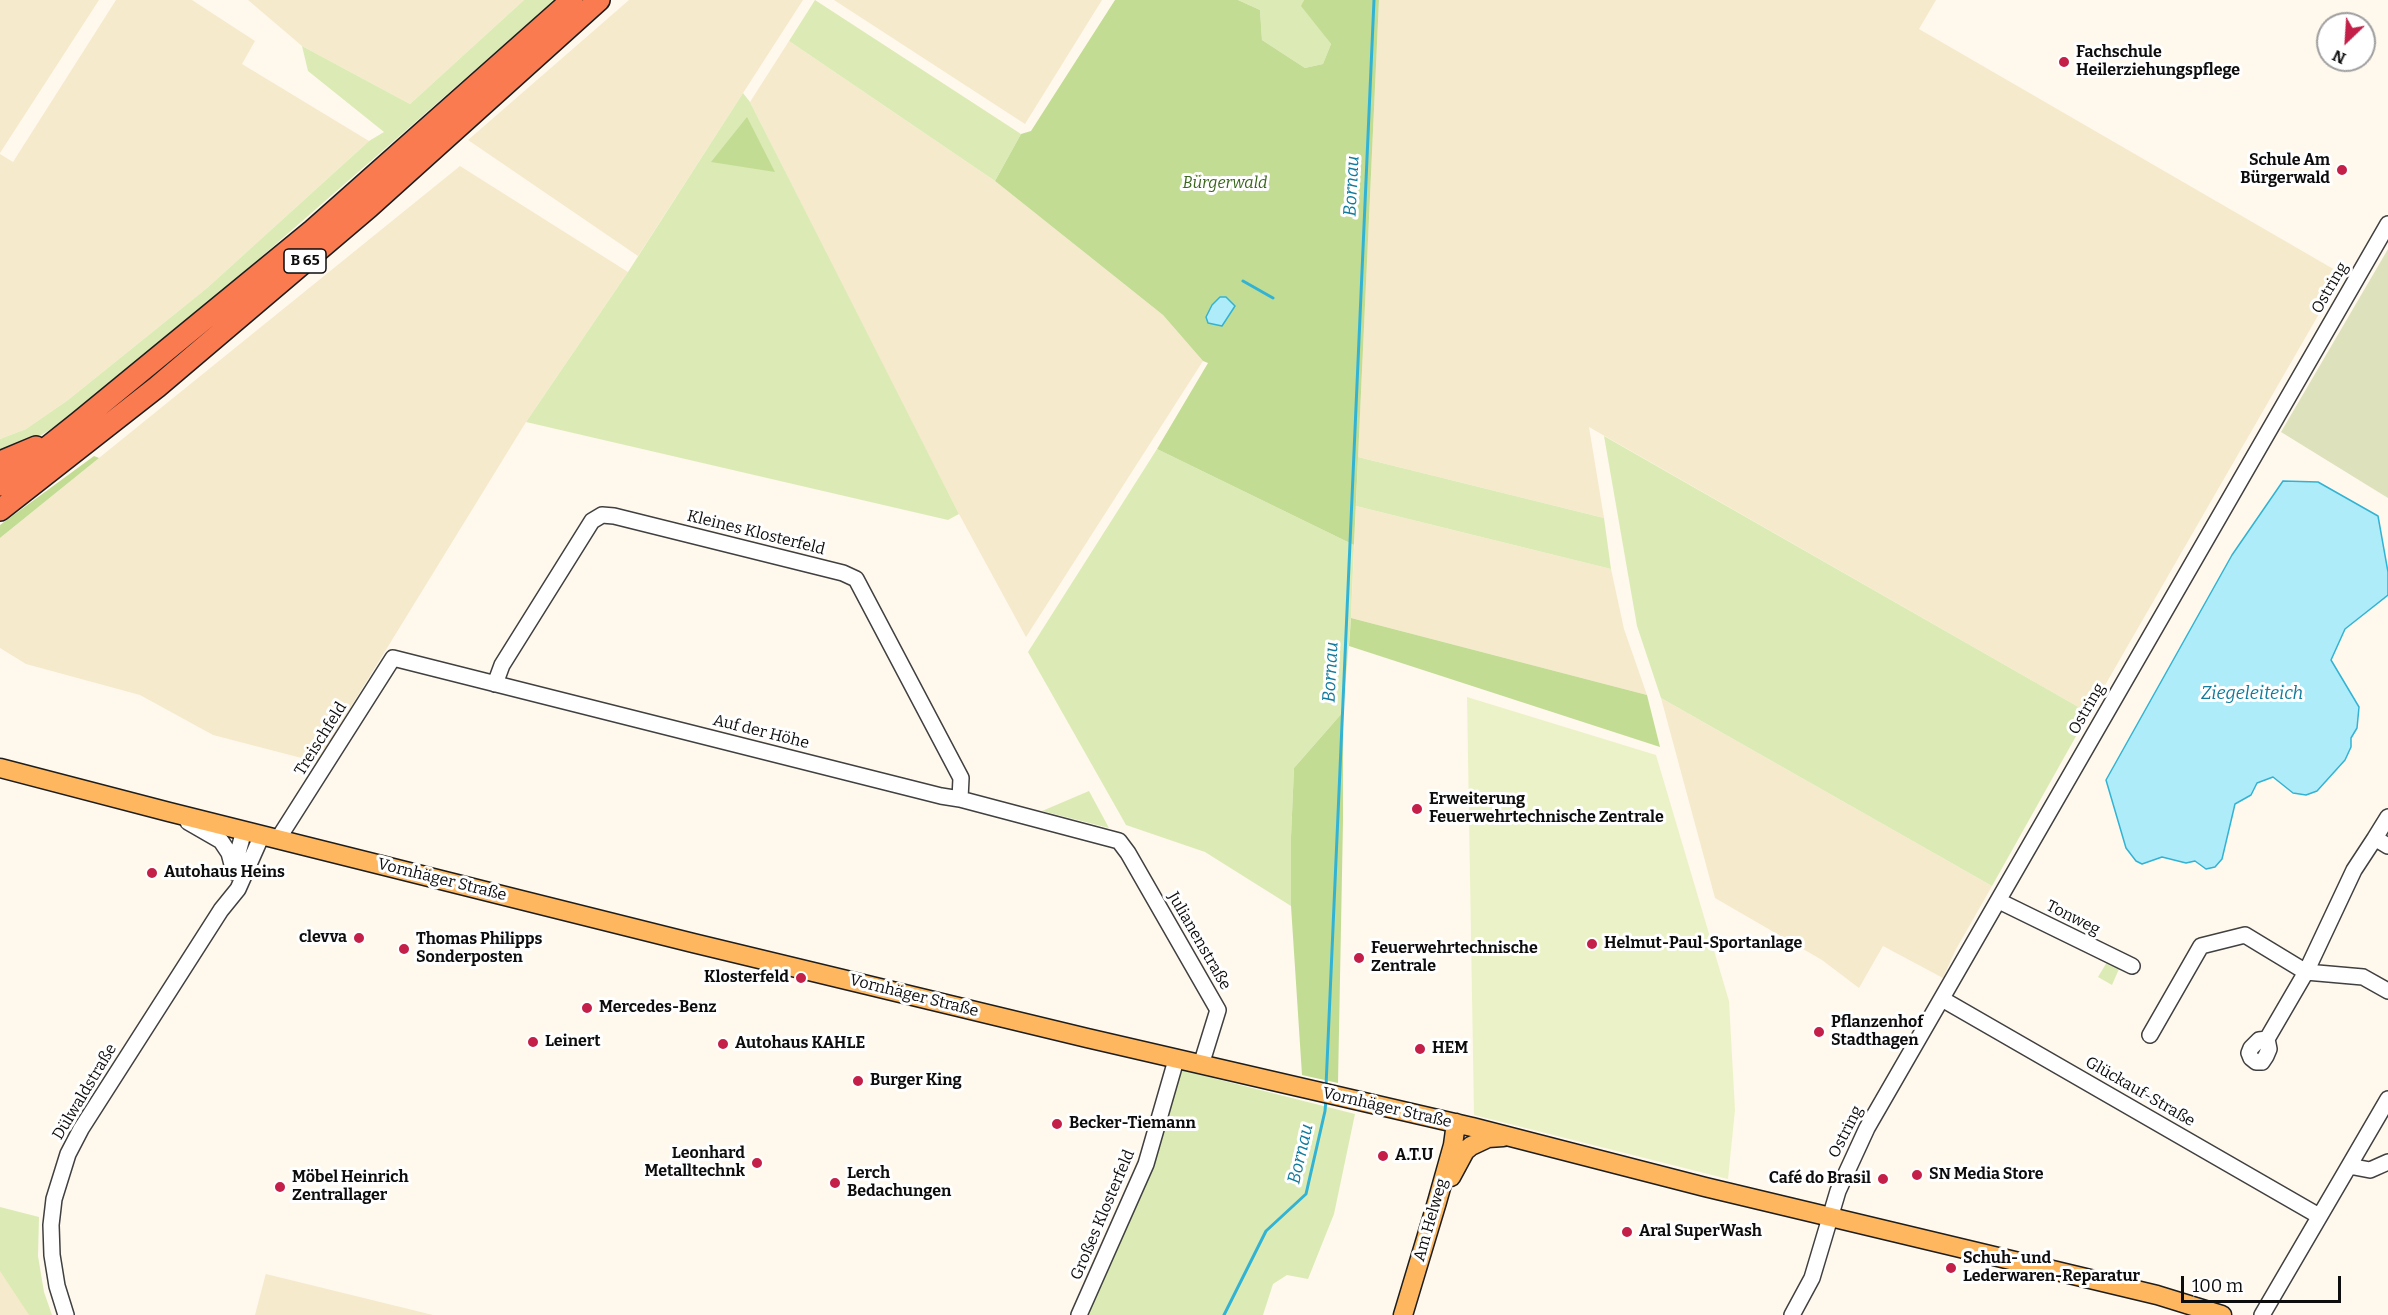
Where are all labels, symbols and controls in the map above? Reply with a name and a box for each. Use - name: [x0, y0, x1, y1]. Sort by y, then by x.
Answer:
- north arrow: [2316, 12, 2376, 72]
- place label: Fachschule Heilerziehungspflege: [2076, 43, 2240, 81]
- text: N: [2329, 46, 2349, 68]
- marker: Fachschule Heilerziehungspflege: [2057, 55, 2071, 69]
- place label: Schule Am Bürgerwald: [2240, 151, 2330, 189]
- water label: Bornau: [1340, 155, 1364, 217]
- marker: Schule Am Bürgerwald: [2335, 163, 2349, 177]
- park label: Bürgerwald: [1183, 174, 1267, 194]
- road number: B 65: [284, 249, 326, 273]
- street label: Ostring: [2308, 259, 2352, 317]
- street label: Kleines Klosterfeld: [685, 507, 827, 559]
- water label: Bornau: [1319, 641, 1343, 703]
- street label: Ostring: [2065, 680, 2109, 738]
- water label: Ziegeleiteich: [2201, 683, 2303, 705]
- street label: Treischfeld: [291, 699, 351, 779]
- street label: Auf der Höhe: [711, 711, 811, 753]
- place label: Erweiterung Feuerwehrtechnische Zentrale: [1429, 790, 1664, 828]
- marker: Erweiterung Feuerwehrtechnische Zentrale: [1410, 802, 1424, 816]
- street label: Vornhäger Straße: [376, 855, 508, 905]
- place label: Autohaus Heins: [164, 863, 285, 883]
- marker: Autohaus Heins: [145, 866, 159, 880]
- street label: Julianenstraße: [1163, 889, 1235, 993]
- street label: Tonweg: [2043, 896, 2103, 940]
- place label: clevva: [299, 928, 347, 948]
- place label: Thomas Philipps Sonderposten: [416, 930, 542, 968]
- marker: clevva: [352, 931, 366, 945]
- place label: Helmut-Paul-Sportanlage: [1604, 934, 1802, 954]
- marker: Helmut-Paul-Sportanlage: [1585, 937, 1599, 951]
- place label: Feuerwehrtechnische Zentrale: [1371, 939, 1538, 977]
- marker: Thomas Philipps Sonderposten: [397, 942, 411, 956]
- marker: Feuerwehrtechnische Zentrale: [1352, 951, 1366, 965]
- place label: Klosterfeld: [704, 968, 789, 988]
- marker: Klosterfeld: [794, 971, 808, 985]
- street label: Vornhäger Straße: [848, 971, 980, 1021]
- place label: Mercedes-Benz: [599, 998, 717, 1018]
- marker: Mercedes-Benz: [580, 1001, 594, 1015]
- place label: Pflanzenhof Stadthagen: [1831, 1013, 1923, 1051]
- marker: Pflanzenhof Stadthagen: [1812, 1025, 1826, 1039]
- place label: Leinert: [545, 1032, 601, 1052]
- place label: Autohaus KAHLE: [735, 1034, 865, 1054]
- marker: Leinert: [526, 1035, 540, 1049]
- marker: Autohaus KAHLE: [716, 1037, 730, 1051]
- place label: HEM: [1432, 1039, 1468, 1059]
- street label: Dülwaldstraße: [49, 1040, 121, 1144]
- marker: HEM: [1413, 1042, 1427, 1056]
- street label: Glückauf-Straße: [2082, 1053, 2198, 1131]
- place label: Burger King: [870, 1071, 962, 1091]
- marker: Burger King: [851, 1074, 865, 1088]
- street label: Vornhäger Straße: [1320, 1084, 1454, 1132]
- street label: Ostring: [1825, 1103, 1867, 1161]
- place label: Becker-Tiemann: [1069, 1114, 1196, 1134]
- marker: Becker-Tiemann: [1050, 1117, 1064, 1131]
- water label: Bornau: [1284, 1122, 1318, 1186]
- place label: Leonhard Metalltechnk: [644, 1144, 745, 1182]
- place label: A.T.U: [1395, 1146, 1433, 1166]
- street label: Großes Klosterfeld: [1067, 1147, 1139, 1283]
- marker: A.T.U: [1376, 1149, 1390, 1163]
- marker: Leonhard Metalltechnk: [750, 1156, 764, 1170]
- place label: Lerch Bedachungen: [847, 1164, 951, 1202]
- place label: SN Media Store: [1929, 1165, 2044, 1185]
- place label: Möbel Heinrich Zentrallager: [292, 1168, 409, 1206]
- marker: SN Media Store: [1910, 1168, 1924, 1182]
- place label: Café do Brasil: [1769, 1169, 1871, 1189]
- marker: Café do Brasil: [1876, 1172, 1890, 1186]
- marker: Lerch Bedachungen: [828, 1176, 842, 1190]
- street label: Am Helweg: [1410, 1176, 1452, 1264]
- marker: Möbel Heinrich Zentrallager: [273, 1180, 287, 1194]
- place label: Aral SuperWash: [1639, 1222, 1762, 1242]
- marker: Aral SuperWash: [1620, 1225, 1634, 1239]
- place label: Schuh- und Lederwaren-Reparatur: [1963, 1249, 2140, 1287]
- marker: Schuh- und Lederwaren-Reparatur: [1944, 1261, 1958, 1275]
- scale bar: [2184, 1264, 2344, 1302]
- text: 100 m: [2192, 1275, 2243, 1297]

